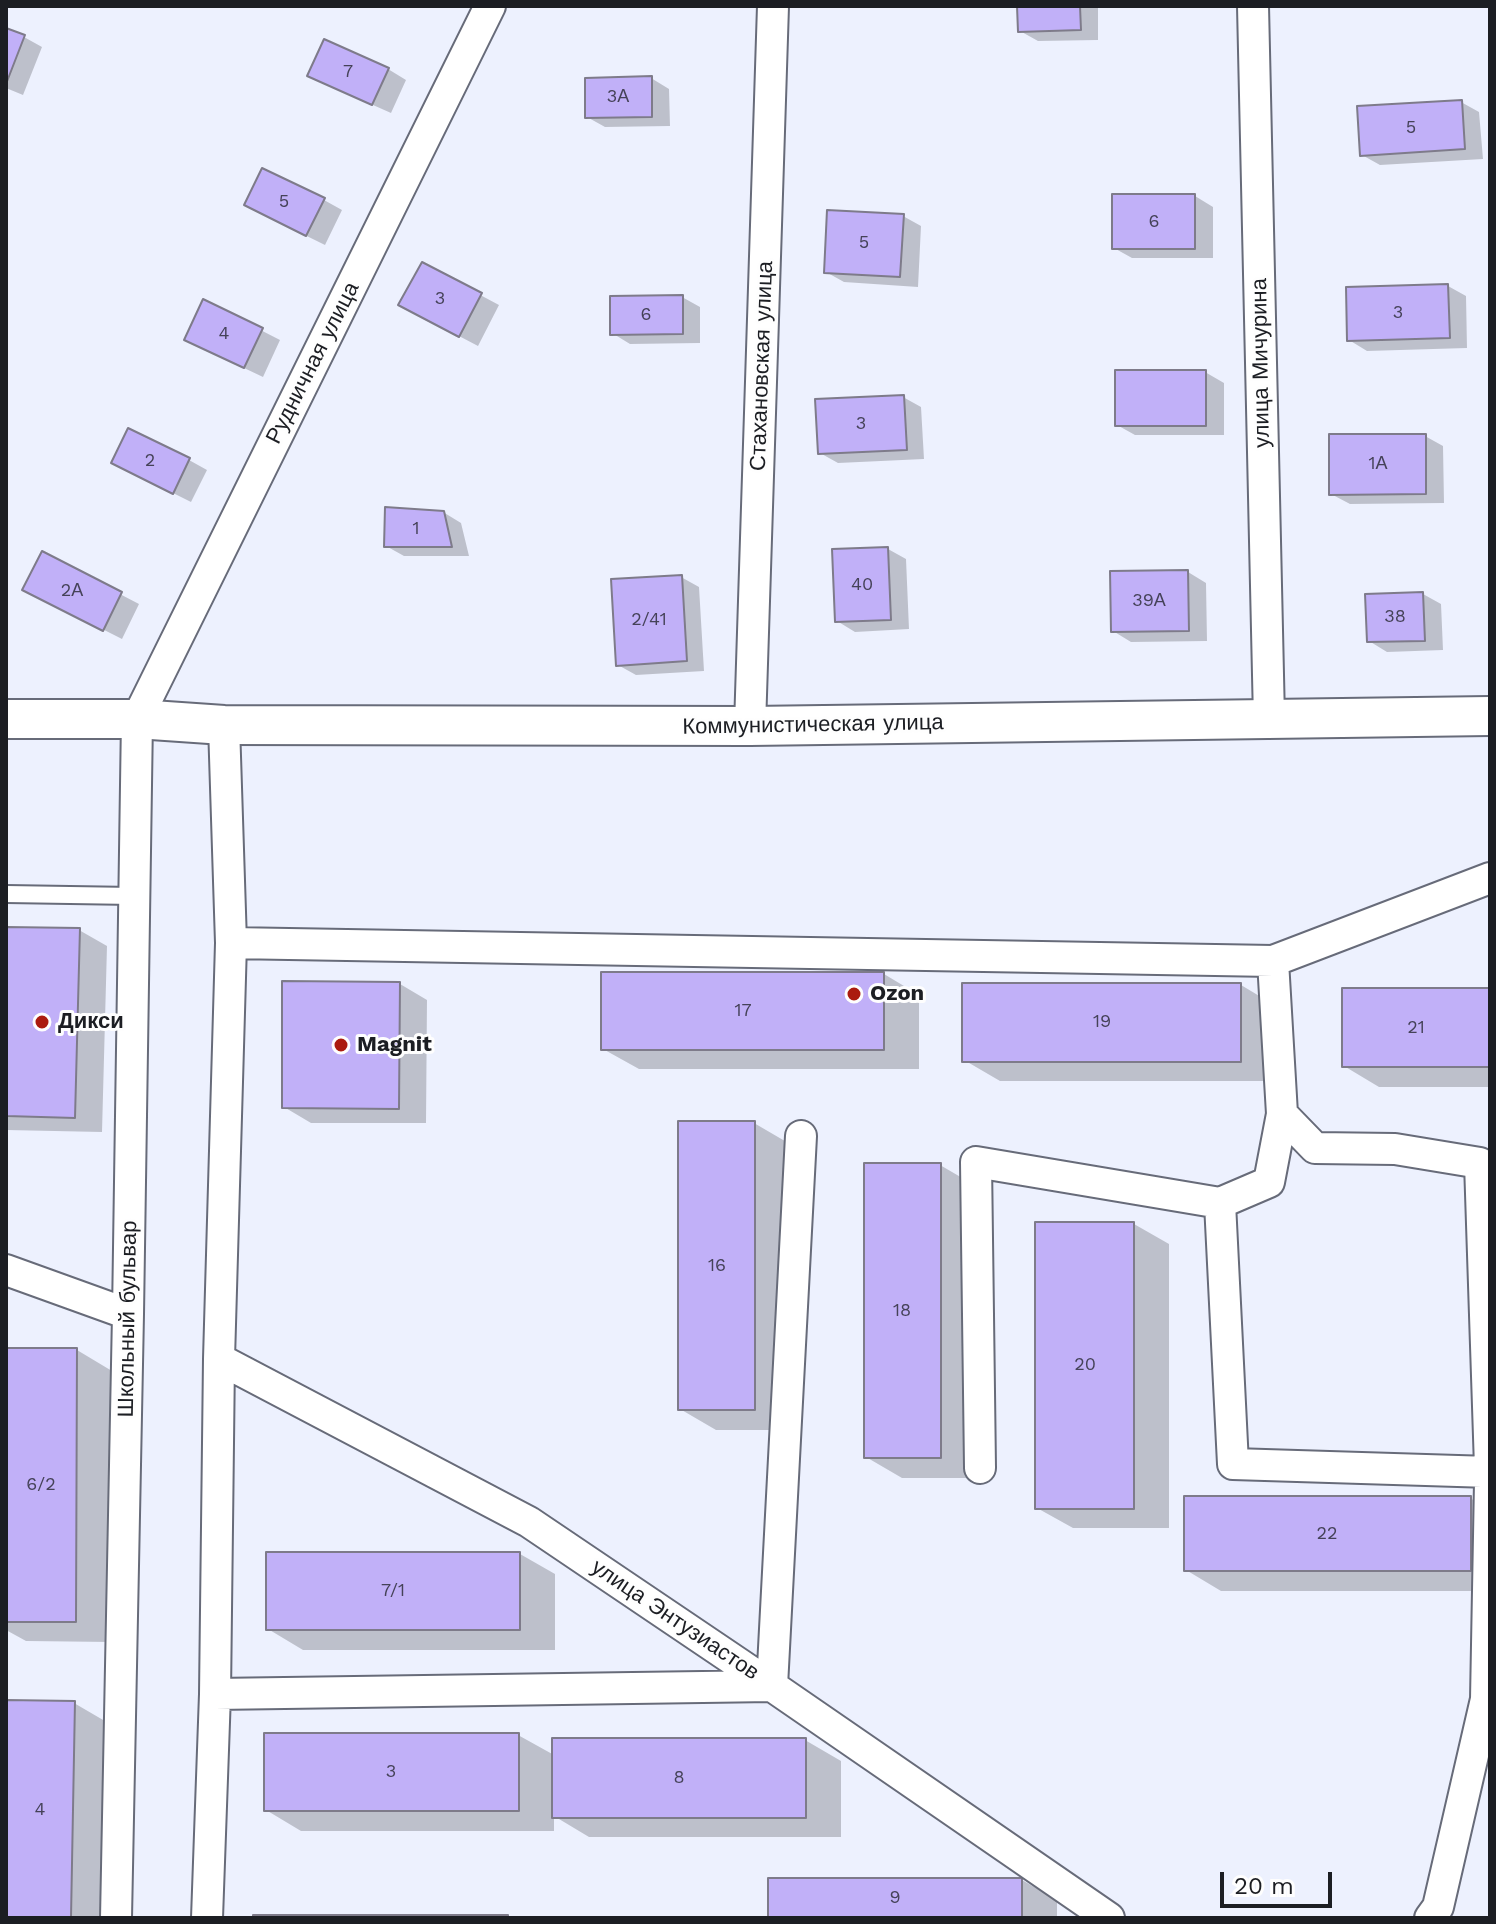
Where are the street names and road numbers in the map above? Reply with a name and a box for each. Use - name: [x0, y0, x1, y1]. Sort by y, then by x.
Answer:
- street label: Стахановская улица: [745, 261, 779, 471]
- street label: Рудничная улица: [261, 278, 365, 448]
- street label: улица Мичурина: [1246, 278, 1276, 448]
- street label: Коммунистическая улица: [682, 710, 944, 740]
- street label: Школьный бульвар: [113, 1220, 143, 1418]
- street label: улица Энтузиастов: [586, 1554, 764, 1686]

